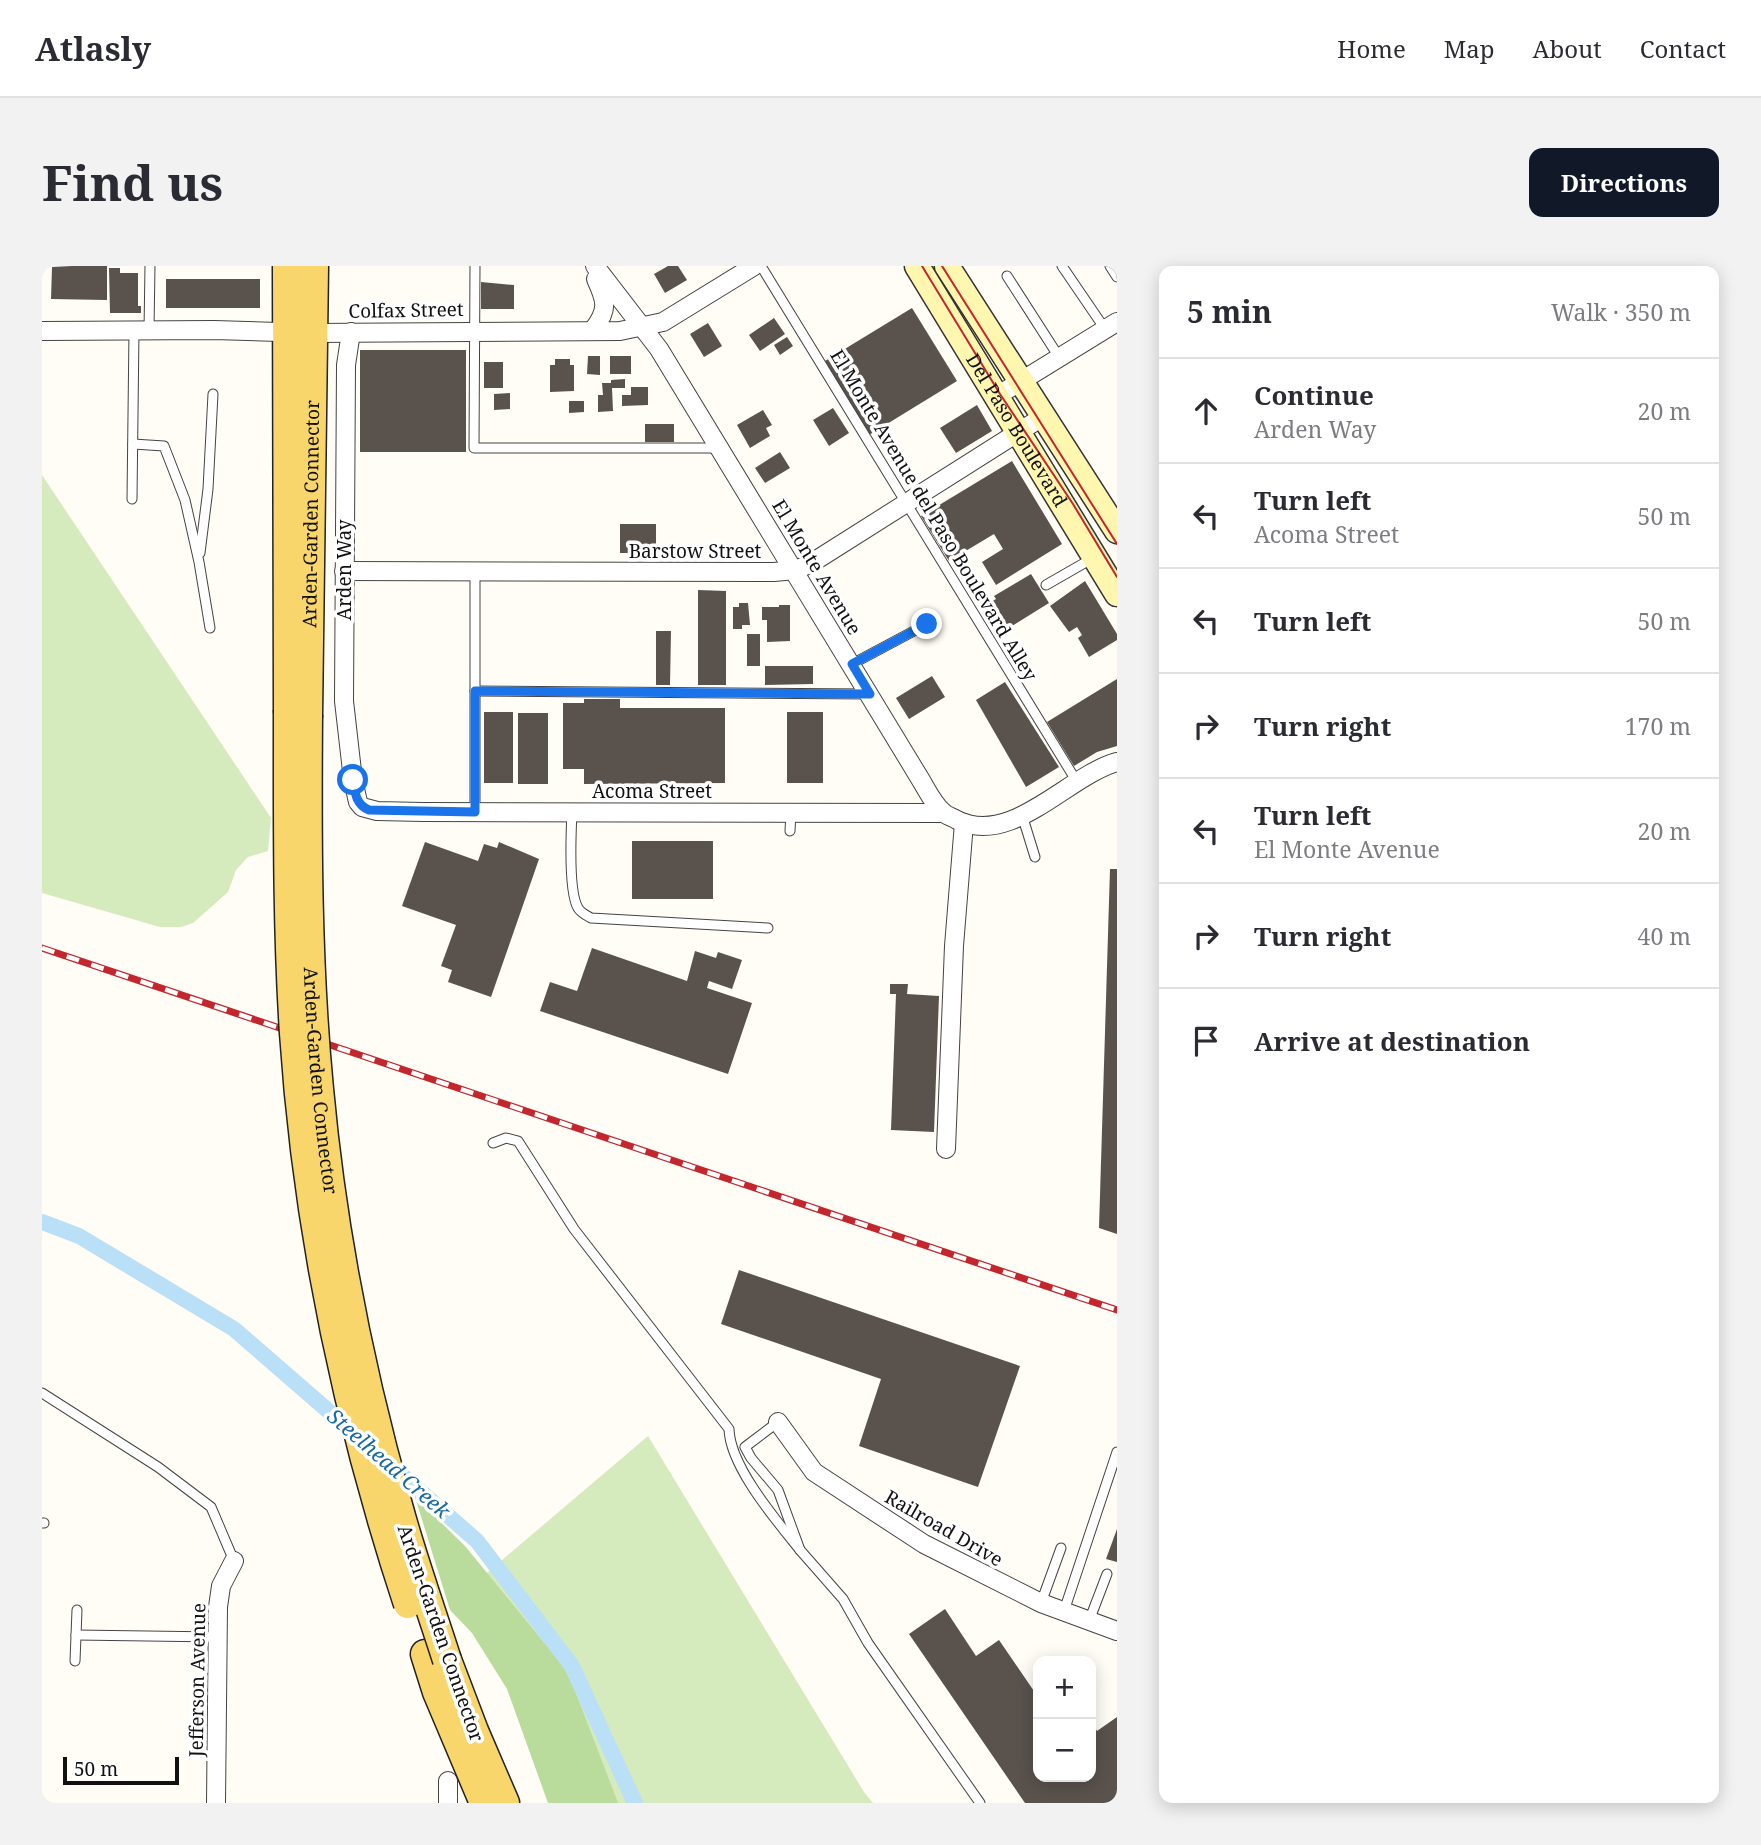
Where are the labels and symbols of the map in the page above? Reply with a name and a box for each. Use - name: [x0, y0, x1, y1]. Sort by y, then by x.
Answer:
- street label: Colfax Street: [348, 296, 464, 324]
- street label: El Monte Avenue del Paso Boulevard Alley: [824, 344, 1044, 686]
- street label: Del Paso Boulevard: [960, 348, 1074, 512]
- street label: Arden-Garden Connector: [296, 400, 325, 628]
- street label: El Monte Avenue: [766, 495, 868, 639]
- street label: Arden Way: [331, 519, 357, 621]
- street label: Barstow Street: [629, 538, 762, 564]
- route end: [911, 608, 942, 639]
- route start: [337, 764, 368, 795]
- street label: Acoma Street: [592, 778, 712, 804]
- street label: Arden-Garden Connector: [298, 966, 344, 1196]
- water label: Steelhead Creek: [322, 1402, 457, 1525]
- street label: Railroad Drive: [880, 1484, 1008, 1572]
- street label: Arden-Garden Connector: [392, 1521, 490, 1745]
- street label: Jefferson Avenue: [183, 1603, 211, 1758]
- scale bar: [63, 1754, 178, 1786]

